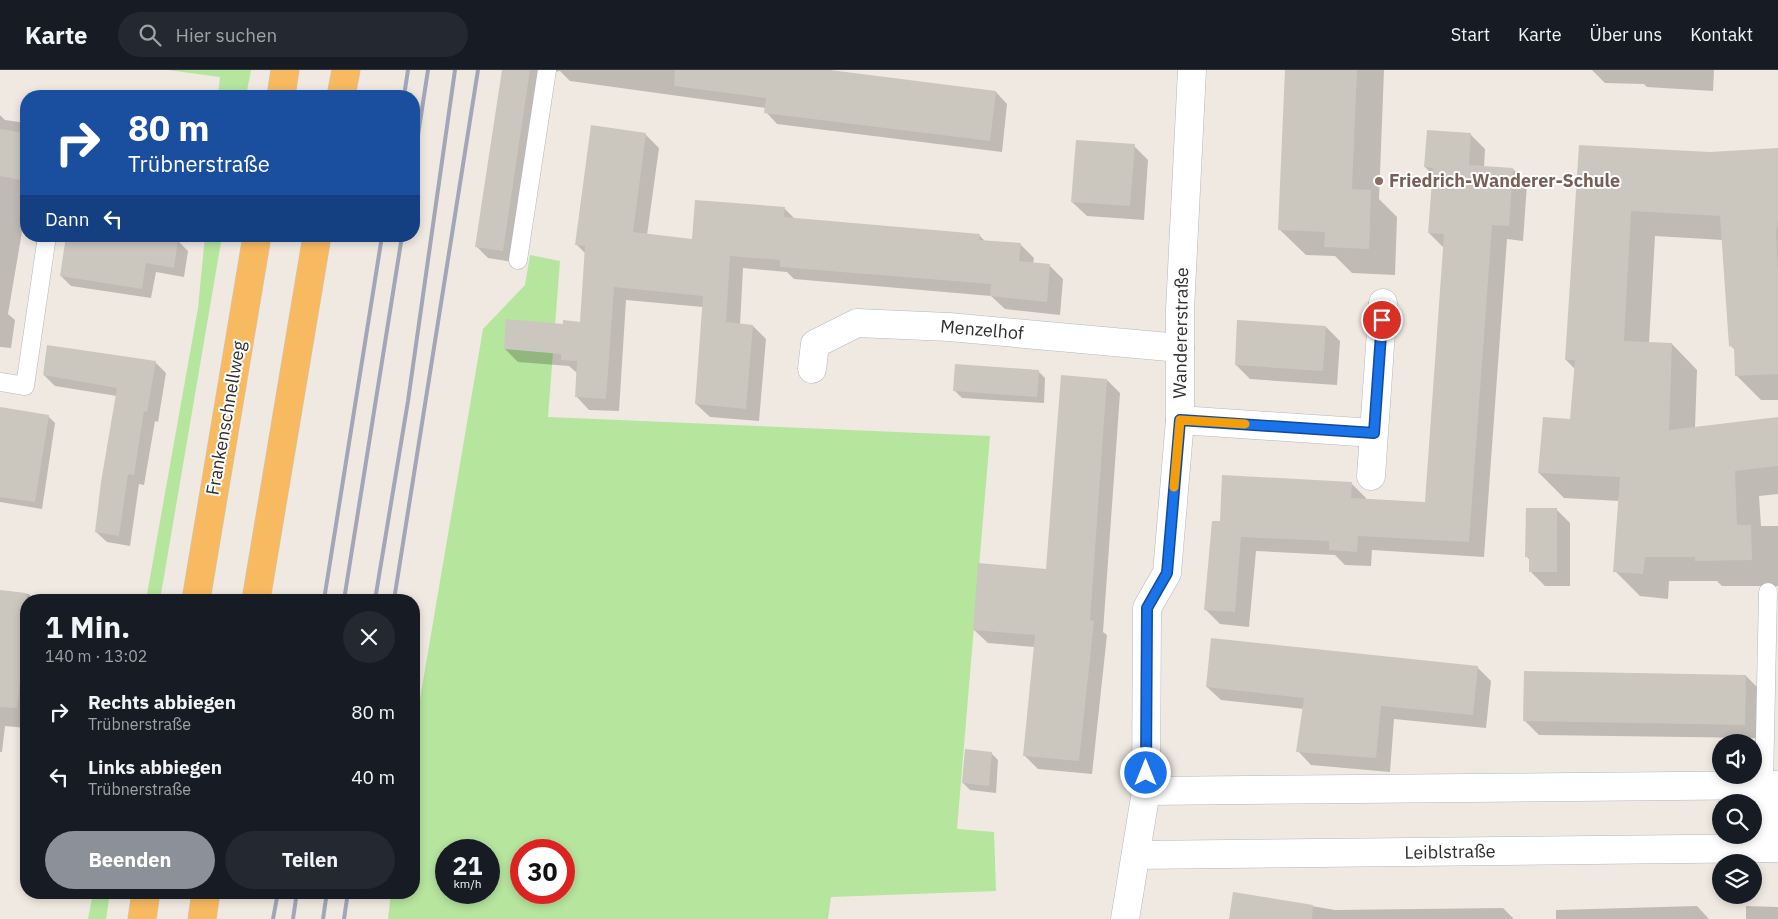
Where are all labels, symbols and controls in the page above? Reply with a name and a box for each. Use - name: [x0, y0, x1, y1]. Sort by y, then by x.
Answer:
- search box: [118, 12, 468, 57]
- text: Karte: [25, 19, 88, 51]
- icon: search: [136, 21, 164, 49]
- text: Hier suchen: [176, 23, 277, 47]
- text: Start: [1451, 23, 1490, 46]
- text: Karte: [1518, 23, 1562, 46]
- text: Über uns: [1590, 23, 1662, 46]
- text: Kontakt: [1690, 23, 1753, 46]
- text: 80 m: [128, 105, 210, 151]
- icon: right: [45, 110, 110, 175]
- text: Trübnerstraße: [128, 149, 270, 178]
- place label: Friedrich-Wanderer-Schule: [1389, 169, 1620, 192]
- marker: Friedrich-Wanderer-Schule: [1373, 175, 1385, 187]
- icon: left: [99, 205, 127, 233]
- text: Dann: [45, 207, 89, 231]
- street label: Wandererstraße: [1168, 267, 1193, 399]
- pin: [1361, 299, 1403, 341]
- icon: arrive: [1368, 306, 1396, 334]
- street label: Menzelhof: [939, 314, 1025, 345]
- street label: Frankenschnellweg: [201, 339, 250, 497]
- text: 1 Min.: [45, 607, 130, 646]
- button: close: [343, 611, 395, 663]
- text: 140 m · 13:02: [45, 646, 147, 666]
- text: Rechts abbiegen: [88, 690, 236, 714]
- icon: right: [45, 698, 73, 726]
- text: 80 m: [351, 700, 395, 724]
- text: Trübnerstraße: [88, 714, 191, 734]
- map controls: [1712, 734, 1762, 904]
- button: sound: [1712, 734, 1762, 784]
- position arrow: [1119, 746, 1171, 798]
- text: Links abbiegen: [88, 755, 222, 779]
- icon: left: [45, 763, 73, 791]
- text: 40 m: [351, 765, 395, 789]
- text: Trübnerstraße: [88, 779, 191, 799]
- button: search: [1712, 794, 1762, 844]
- button: Beenden: [45, 831, 215, 889]
- button: Teilen: [225, 831, 395, 889]
- speed limit sign: 30: [510, 839, 575, 904]
- street label: Leiblstraße: [1404, 839, 1496, 864]
- text: 21: [452, 849, 483, 882]
- button: layers: [1712, 854, 1762, 904]
- text: km/h: [453, 876, 482, 891]

